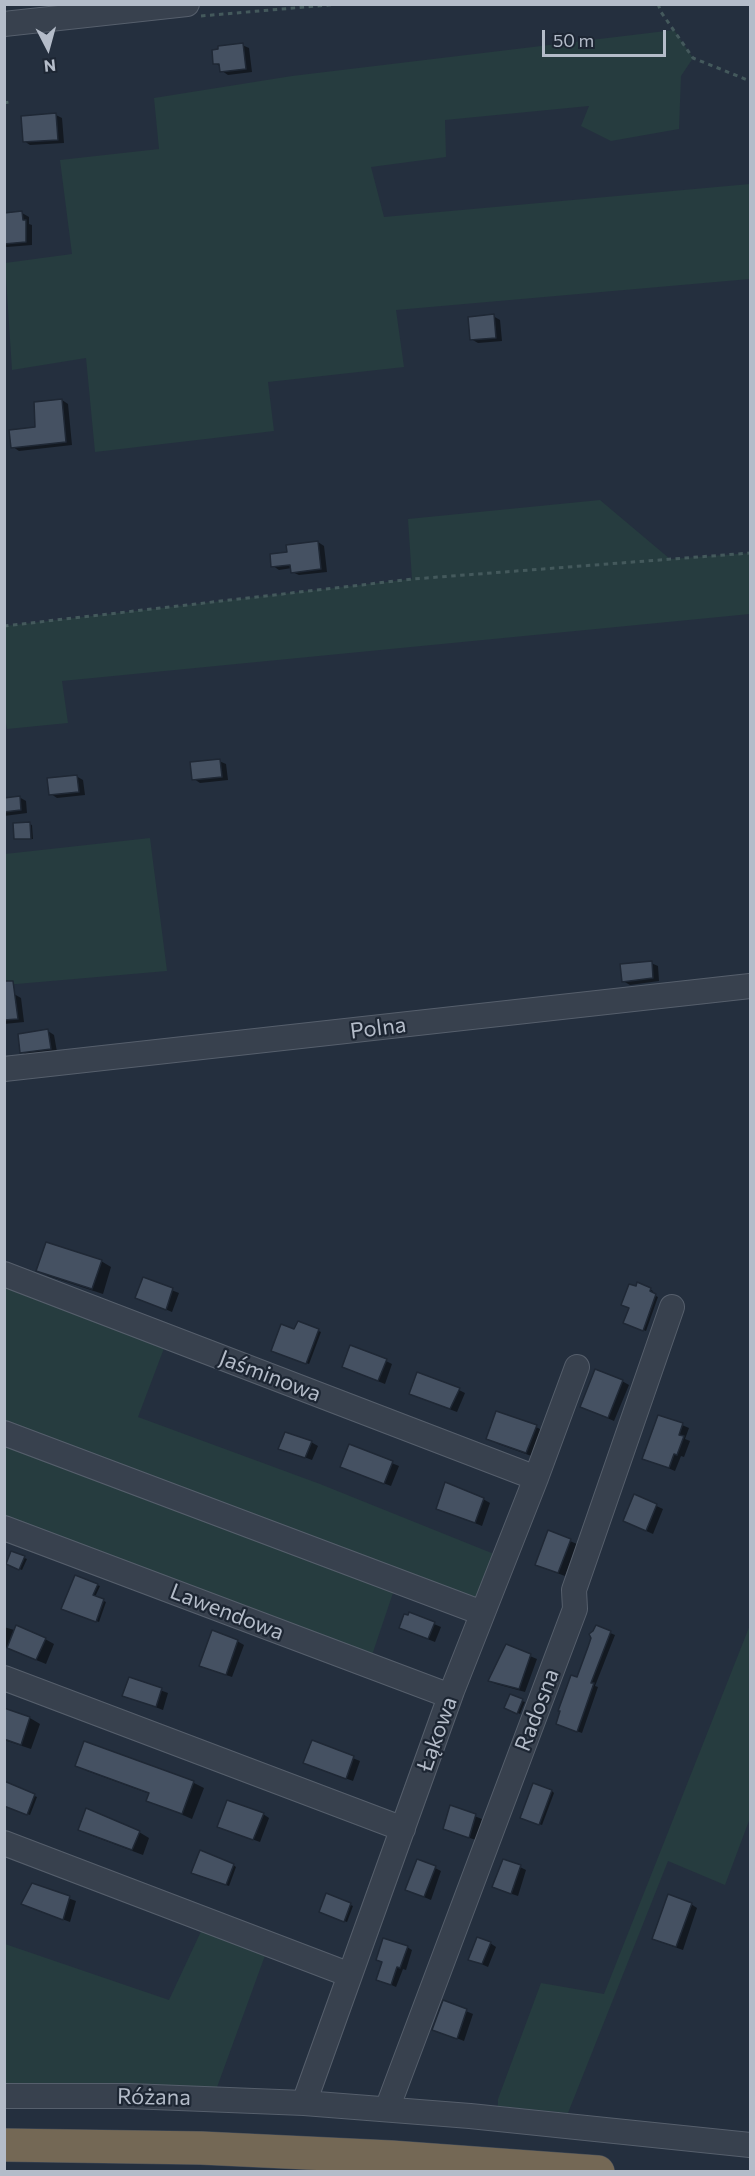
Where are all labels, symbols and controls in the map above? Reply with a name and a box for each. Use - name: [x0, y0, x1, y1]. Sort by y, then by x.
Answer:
- north arrow: [18, 18, 78, 78]
- scale bar: [545, 18, 670, 56]
- text: 50 m: [553, 29, 594, 51]
- text: N: [43, 56, 57, 76]
- street label: Polna: [348, 1011, 408, 1045]
- street label: Jaśminowa: [215, 1344, 325, 1408]
- street label: Lawendowa: [166, 1578, 288, 1646]
- street label: Radosna: [509, 1665, 565, 1755]
- street label: Łąkowa: [411, 1693, 463, 1775]
- street label: Różana: [117, 2083, 191, 2111]

